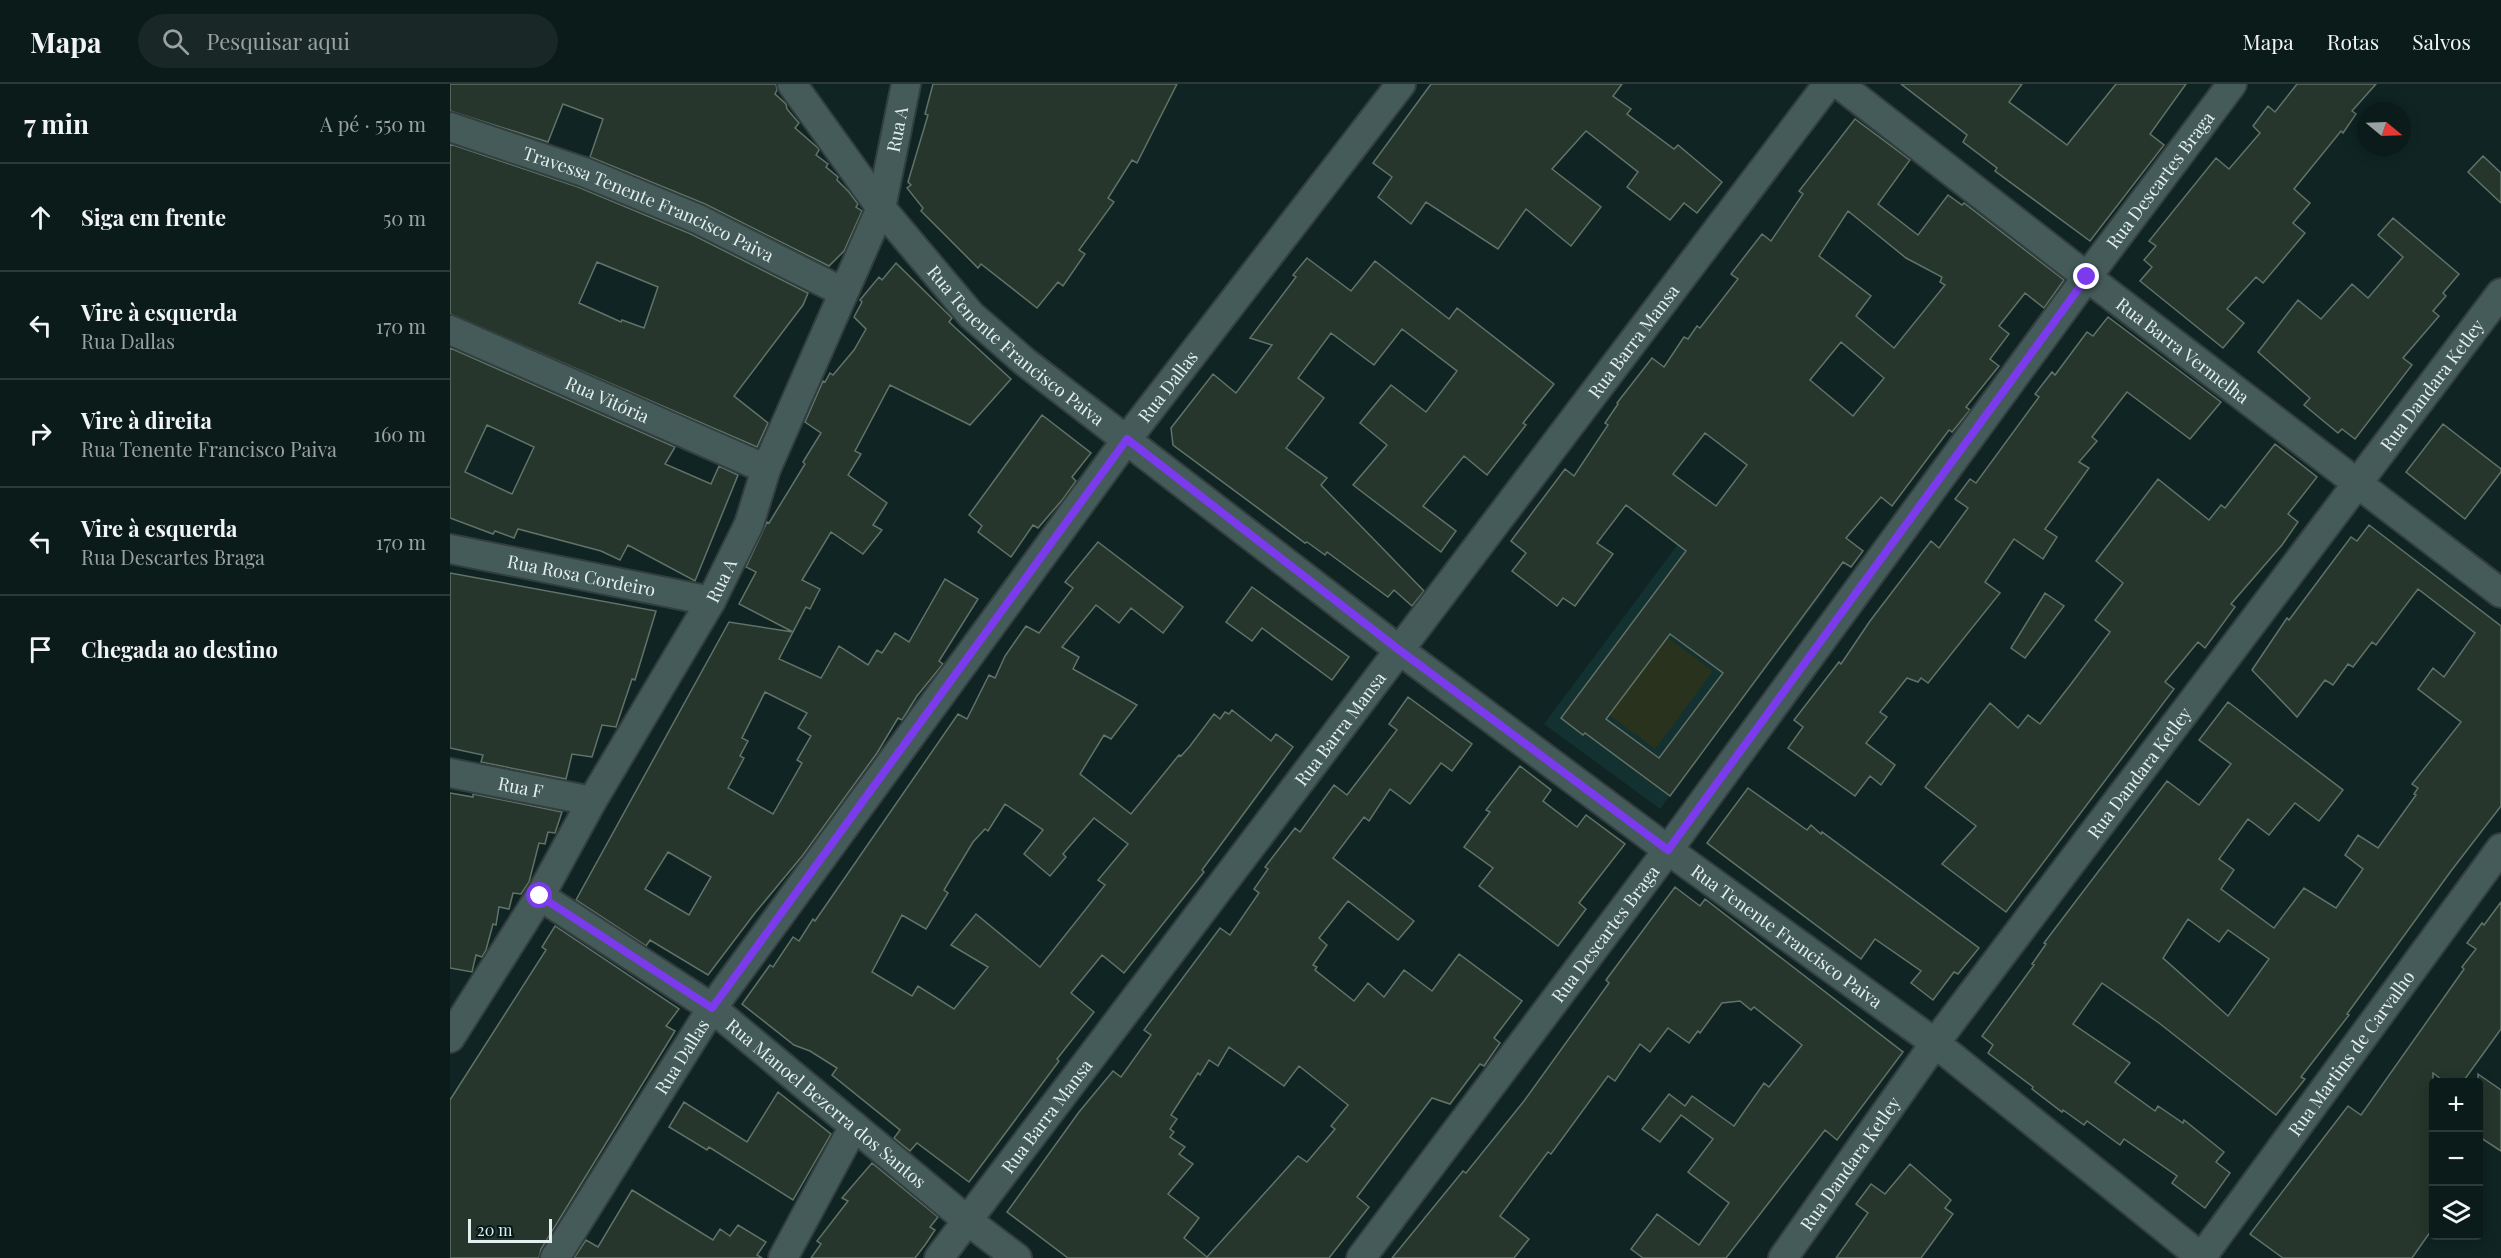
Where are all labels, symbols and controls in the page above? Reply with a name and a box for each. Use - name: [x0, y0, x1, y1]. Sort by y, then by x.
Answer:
- search box: [138, 14, 558, 68]
- text: Mapa: [30, 23, 102, 60]
- icon: search: [159, 25, 192, 58]
- text: Pesquisar aqui: [207, 26, 350, 56]
- text: Mapa: [2243, 27, 2294, 55]
- text: Rotas: [2327, 27, 2379, 55]
- text: Salvos: [2412, 27, 2471, 55]
- north arrow: [2357, 102, 2411, 156]
- street label: Rua A: [881, 104, 913, 154]
- text: 7 min: [24, 106, 89, 141]
- street label: Rua Descartes Braga: [2101, 106, 2219, 253]
- text: A pé · 550 m: [320, 110, 426, 137]
- street label: Travessa Tenente Francisco Paiva: [520, 140, 778, 267]
- icon: ahead: [24, 201, 57, 234]
- text: Siga em frente: [81, 202, 226, 232]
- text: 50 m: [383, 204, 426, 231]
- street label: Rua Tenente Francisco Paiva: [922, 260, 1109, 431]
- route end: [2073, 263, 2099, 289]
- street label: Rua Barra Mansa: [1582, 279, 1684, 403]
- street label: Rua Barra Vermelha: [2112, 292, 2254, 409]
- text: Vire à esquerda: [81, 297, 238, 327]
- icon: left: [24, 309, 57, 342]
- text: 170 m: [376, 312, 426, 339]
- street label: Rua Dandara Ketley: [2374, 314, 2489, 455]
- text: Rua Dallas: [81, 327, 175, 354]
- street label: Rua Dallas: [1132, 346, 1203, 427]
- street label: Rua Vitória: [562, 370, 653, 428]
- text: Vire à direita: [81, 405, 212, 435]
- icon: right: [24, 417, 57, 450]
- text: 160 m: [374, 420, 426, 447]
- text: Rua Tenente Francisco Paiva: [81, 435, 337, 462]
- text: Vire à esquerda: [81, 513, 238, 543]
- icon: left: [24, 525, 57, 558]
- text: 170 m: [376, 528, 426, 555]
- text: Rua Descartes Braga: [81, 543, 265, 570]
- street label: Rua Rosa Cordeiro: [505, 549, 658, 602]
- street label: Rua A: [700, 554, 742, 606]
- icon: arrive: [24, 633, 57, 666]
- text: Chegada ao destino: [81, 634, 278, 664]
- street label: Rua Barra Mansa: [1289, 667, 1391, 791]
- street label: Rua Dandara Ketley: [2082, 702, 2196, 843]
- street label: Rua F: [496, 771, 545, 803]
- street label: Rua Tenente Francisco Paiva: [1686, 859, 1887, 1013]
- street label: Rua Descartes Braga: [1546, 860, 1665, 1007]
- route start: [526, 882, 552, 908]
- street label: Rua Martins de Carvalho: [2282, 965, 2420, 1141]
- street label: Rua Manoel Bezerra dos Santos: [721, 1013, 931, 1193]
- street label: Rua Dallas: [649, 1014, 714, 1099]
- street label: Rua Barra Mansa: [995, 1054, 1097, 1178]
- map controls: [2429, 1078, 2483, 1240]
- button: +: [2429, 1078, 2483, 1132]
- street label: Rua Dandara Ketley: [1794, 1091, 1906, 1235]
- button: −: [2429, 1132, 2483, 1186]
- button: layers: [2429, 1186, 2483, 1240]
- scale bar: [468, 1216, 552, 1244]
- text: 20 m: [477, 1219, 512, 1240]

